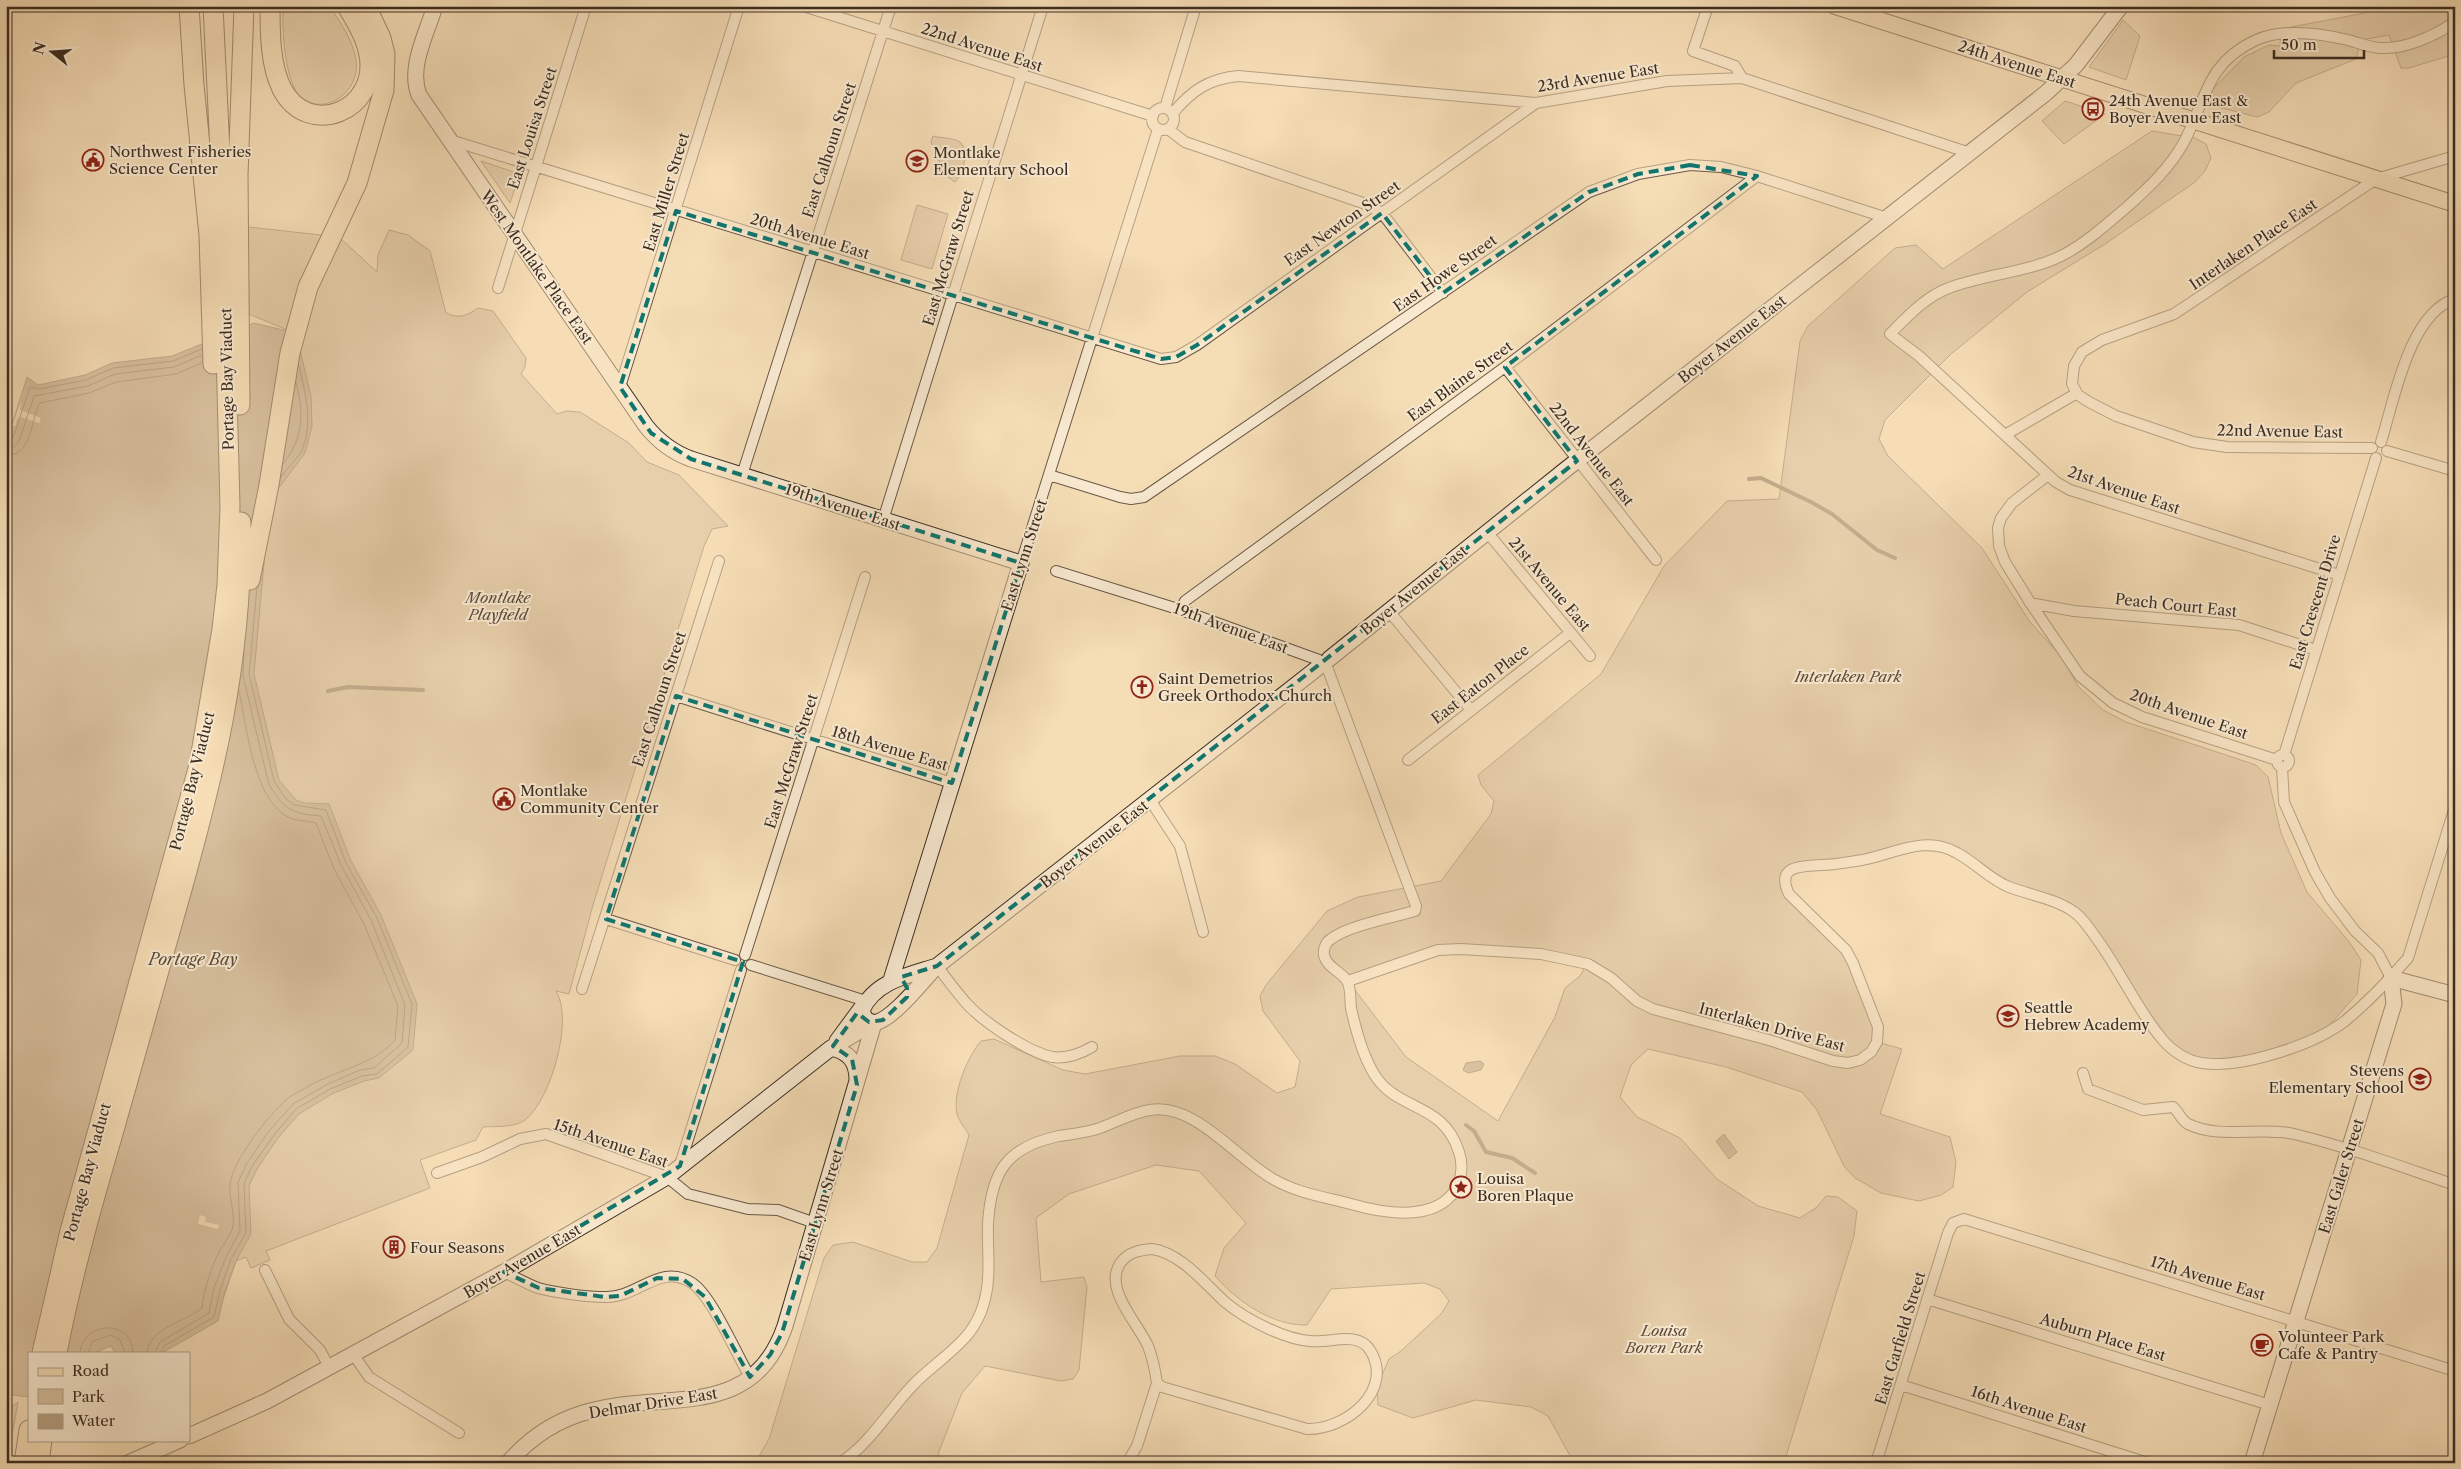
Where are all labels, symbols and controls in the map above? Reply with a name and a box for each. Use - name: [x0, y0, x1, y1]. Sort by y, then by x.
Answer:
- street label: 22nd Avenue East: [919, 18, 1046, 76]
- north arrow: [28, 28, 78, 78]
- scale bar: [2274, 28, 2364, 60]
- text: 50 m: [2281, 35, 2317, 54]
- street label: 24th Avenue East: [1956, 36, 2079, 92]
- text: N: [29, 40, 50, 57]
- street label: 23rd Avenue East: [1536, 58, 1661, 96]
- street label: East Louisa Street: [503, 64, 561, 192]
- street label: East Calhoun Street: [798, 79, 860, 220]
- place label: 24th Avenue East & Boyer Avenue East: [2109, 91, 2248, 127]
- bus stop icon: 24th Avenue East & Boyer Avenue East: [2081, 97, 2105, 121]
- street label: East Miller Street: [639, 129, 693, 254]
- place label: Northwest Fisheries Science Center: [109, 142, 251, 178]
- place label: Montlake Elementary School: [933, 143, 1069, 179]
- public building icon: Northwest Fisheries Science Center: [81, 148, 105, 172]
- school or university icon: Montlake Elementary School: [905, 149, 929, 173]
- street label: East Newton Street: [1280, 176, 1404, 270]
- street label: West Montlake Place East: [476, 186, 598, 348]
- street label: East McGraw Street: [918, 187, 978, 328]
- street label: Interlaken Place East: [2186, 194, 2321, 294]
- street label: 20th Avenue East: [748, 209, 873, 263]
- street label: East Howe Street: [1389, 230, 1501, 316]
- street label: Boyer Avenue East: [1674, 290, 1791, 387]
- street label: Portage Bay Viaduct: [216, 307, 238, 450]
- street label: East Blaine Street: [1404, 336, 1517, 426]
- street label: 22nd Avenue East: [1546, 398, 1639, 510]
- street label: 22nd Avenue East: [2217, 420, 2344, 442]
- street label: 21st Avenue East: [2065, 462, 2183, 518]
- street label: 19th Avenue East: [783, 479, 904, 535]
- street label: East Lynn Street: [997, 496, 1051, 613]
- street label: East Crescent Drive: [2285, 532, 2345, 672]
- street label: 21st Avenue East: [1505, 533, 1595, 636]
- street label: Boyer Avenue East: [1357, 541, 1472, 639]
- park label: Montlake Playfield: [464, 588, 531, 624]
- street label: Peach Court East: [2114, 589, 2239, 621]
- street label: 19th Avenue East: [1171, 598, 1292, 658]
- street label: East Calhoun Street: [628, 628, 690, 769]
- street label: East Eaton Place: [1427, 640, 1533, 728]
- park label: Interlaken Park: [1793, 667, 1902, 686]
- place label: Saint Demetrios Greek Orthodox Church: [1158, 669, 1333, 705]
- church icon: Saint Demetrios Greek Orthodox Church: [1130, 675, 1154, 699]
- street label: 20th Avenue East: [2127, 685, 2251, 743]
- street label: East McGraw Street: [760, 690, 822, 831]
- street label: Portage Bay Viaduct: [166, 709, 219, 853]
- street label: 18th Avenue East: [830, 721, 951, 775]
- place label: Montlake Community Center: [520, 781, 659, 817]
- public building icon: Montlake Community Center: [492, 787, 516, 811]
- street label: Boyer Avenue East: [1036, 795, 1153, 892]
- water label: Portage Bay: [147, 949, 237, 969]
- street label: Interlaken Drive East: [1697, 998, 1848, 1056]
- place label: Seattle Hebrew Academy: [2024, 998, 2150, 1034]
- school or university icon: Seattle Hebrew Academy: [1996, 1004, 2020, 1028]
- place label: Stevens Elementary School: [2269, 1061, 2405, 1097]
- school or university icon: Stevens Elementary School: [2408, 1067, 2432, 1091]
- street label: Portage Bay Viaduct: [59, 1100, 115, 1243]
- street label: 15th Avenue East: [551, 1115, 671, 1172]
- street label: East Galer Street: [2314, 1115, 2368, 1236]
- street label: East Lynn Street: [795, 1146, 847, 1264]
- place label: Louisa Boren Plaque: [1477, 1169, 1574, 1205]
- place icon: Louisa Boren Plaque: [1449, 1175, 1473, 1199]
- street label: Boyer Avenue East: [460, 1219, 585, 1302]
- building icon: Four Seasons: [382, 1235, 406, 1259]
- place label: Four Seasons: [410, 1238, 505, 1257]
- street label: 17th Avenue East: [2148, 1252, 2268, 1305]
- street label: East Garfield Street: [1871, 1268, 1929, 1407]
- street label: Auburn Place East: [2037, 1309, 2169, 1365]
- park label: Louisa Boren Park: [1624, 1321, 1703, 1357]
- place label: Volunteer Park Cafe & Pantry: [2277, 1327, 2386, 1363]
- cafe icon: Volunteer Park Cafe & Pantry: [2250, 1333, 2274, 1357]
- legend: [28, 1352, 190, 1442]
- text: Road: [72, 1361, 109, 1380]
- street label: 16th Avenue East: [1969, 1381, 2090, 1437]
- street label: Delmar Drive East: [587, 1383, 719, 1423]
- text: Park: [72, 1387, 106, 1406]
- text: Water: [71, 1411, 116, 1430]

